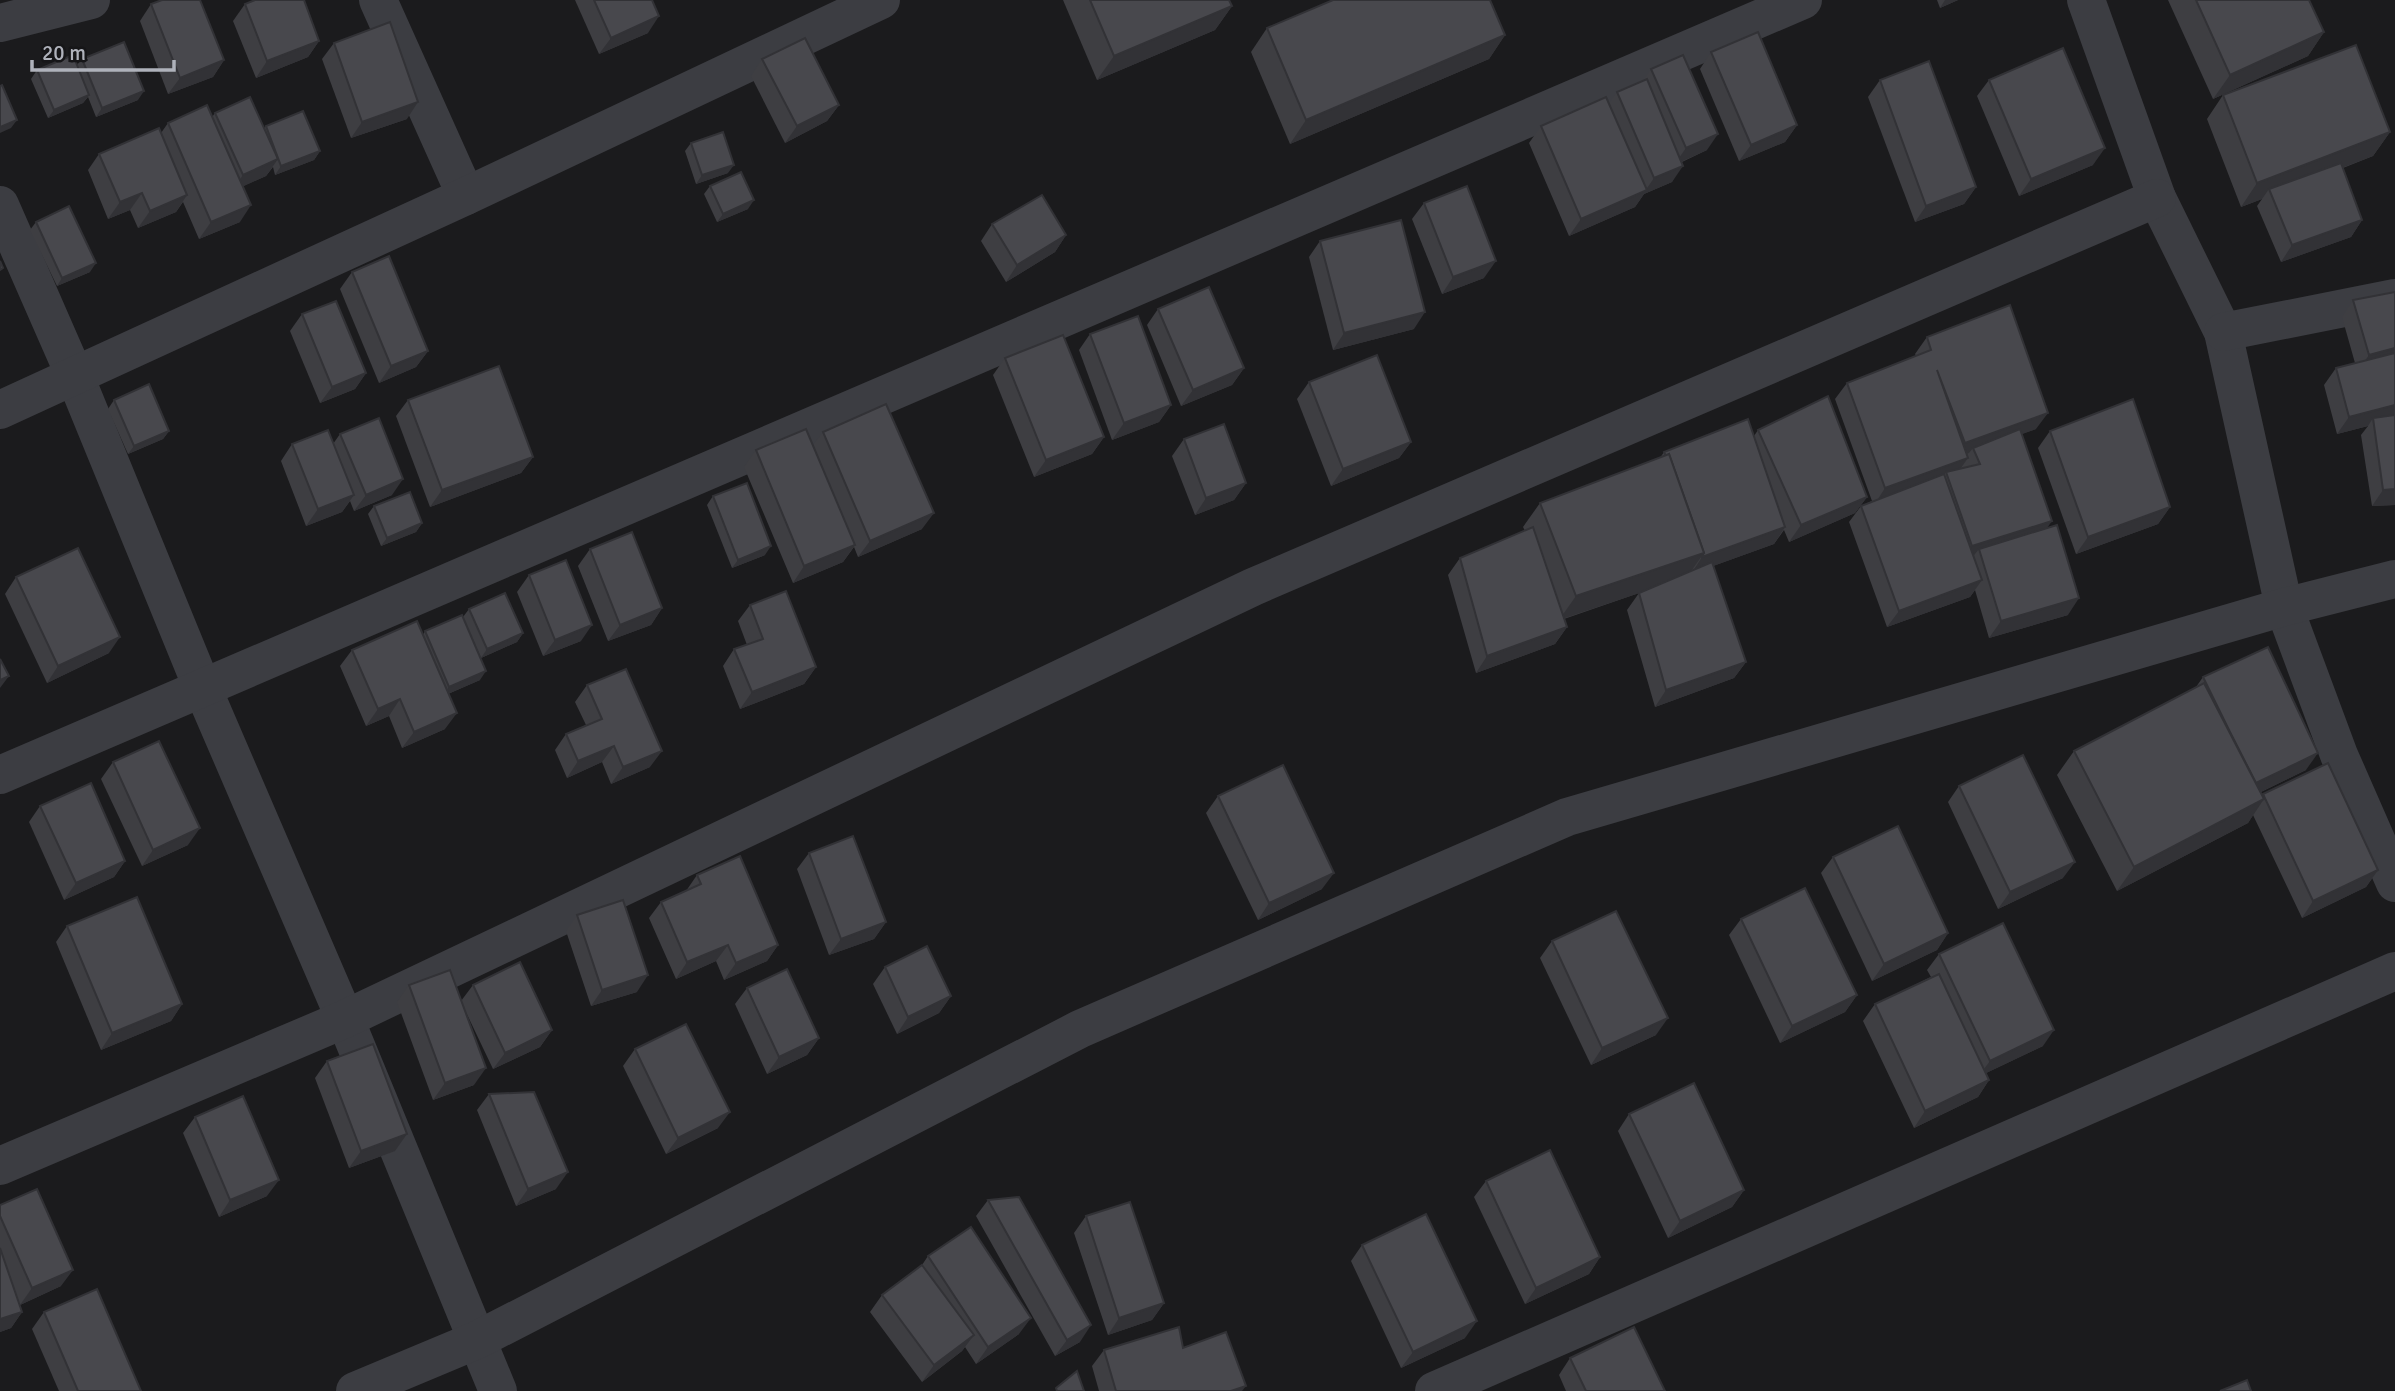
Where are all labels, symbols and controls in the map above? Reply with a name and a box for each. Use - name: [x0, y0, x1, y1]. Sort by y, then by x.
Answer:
- scale bar: [32, 28, 173, 72]
- text: 20 m: [42, 40, 86, 66]

